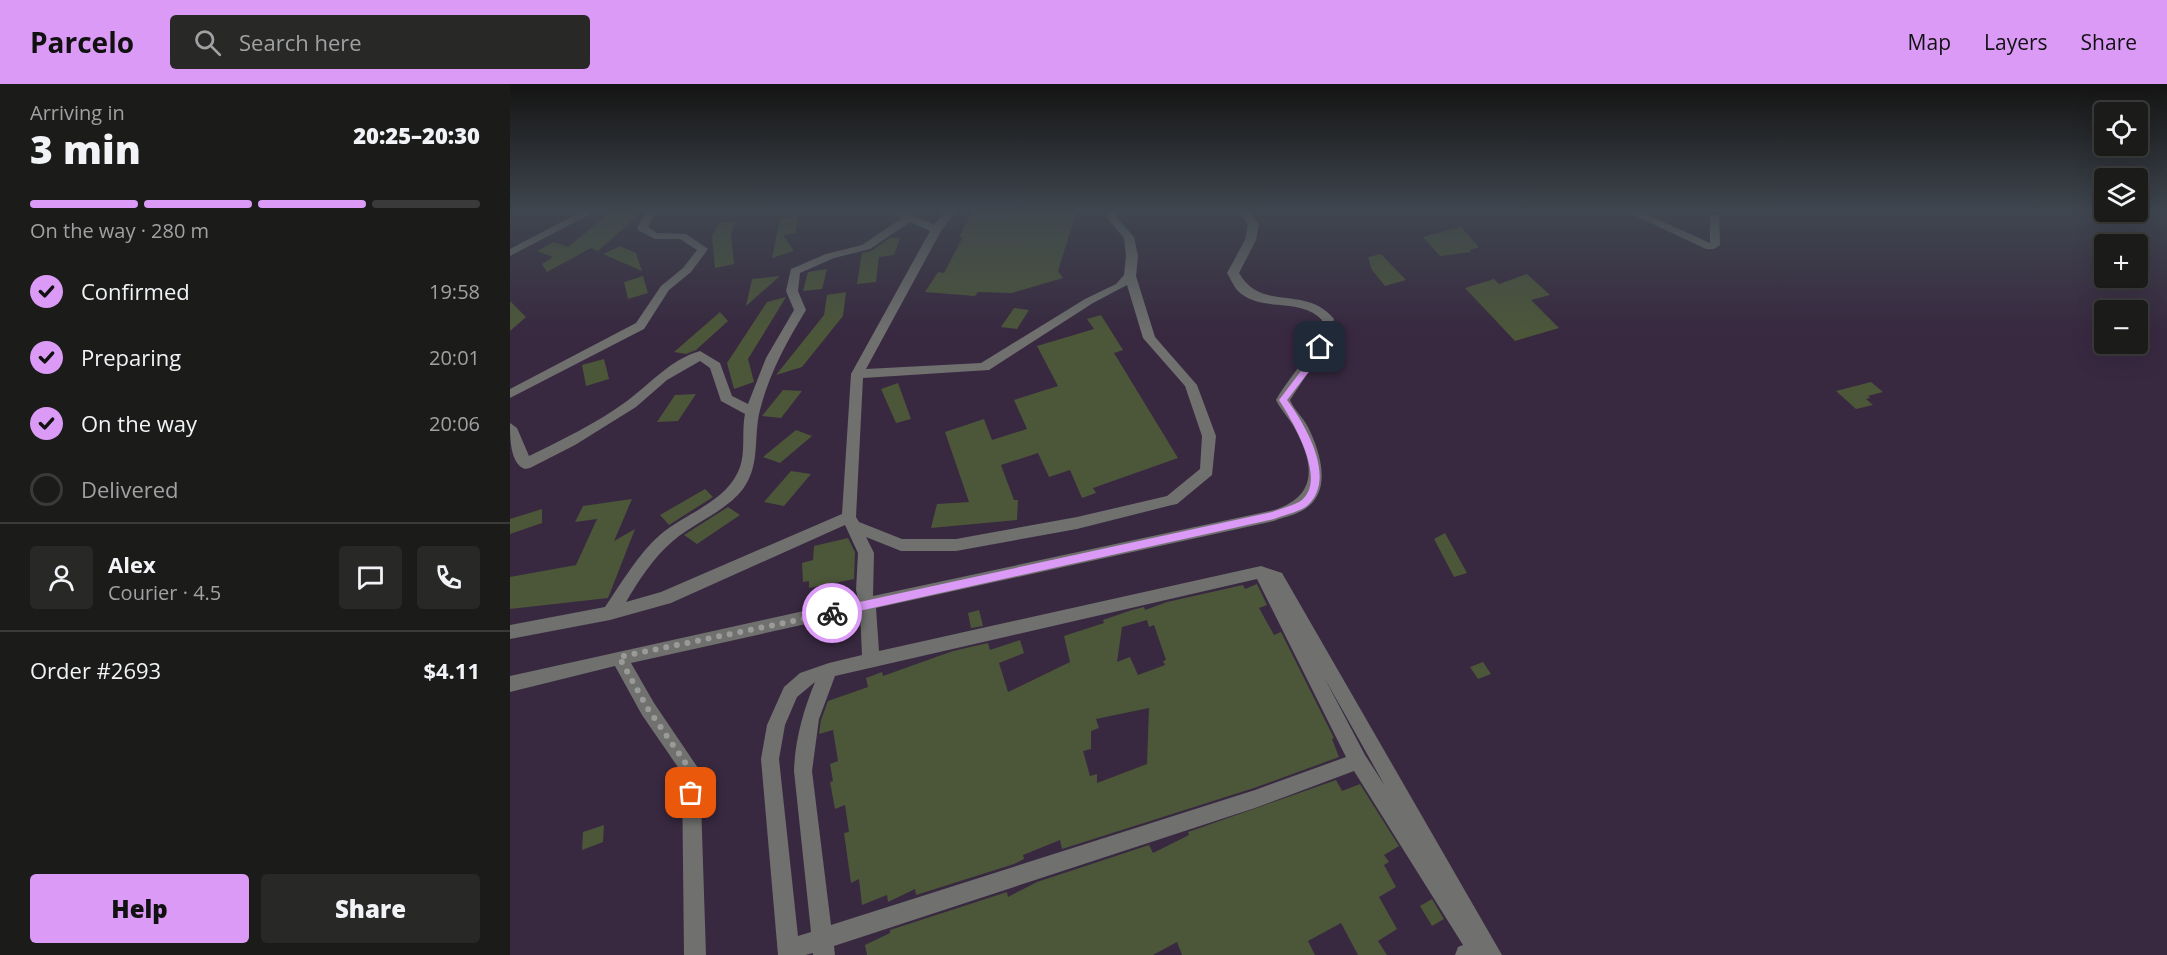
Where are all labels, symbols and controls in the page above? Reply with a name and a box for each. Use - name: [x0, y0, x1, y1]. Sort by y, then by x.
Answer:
- search box: [170, 15, 590, 69]
- text: Parcelo: [30, 23, 134, 61]
- icon: search: [191, 26, 224, 59]
- text: Search here: [239, 27, 362, 57]
- text: Map: [1908, 28, 1951, 56]
- text: Layers: [1984, 28, 2048, 56]
- text: Share: [2081, 28, 2137, 56]
- text: Arriving in: [30, 99, 125, 126]
- map controls: [2094, 102, 2148, 354]
- button: locate: [2094, 102, 2148, 156]
- text: 20:25–20:30: [353, 120, 480, 150]
- text: 3 min: [30, 122, 141, 175]
- button: layers: [2094, 168, 2148, 222]
- text: On the way · 280 m: [30, 217, 209, 244]
- button: +: [2094, 234, 2148, 288]
- icon: check: [30, 275, 63, 308]
- text: Confirmed: [81, 276, 190, 306]
- text: 19:58: [429, 278, 480, 305]
- button: −: [2094, 300, 2148, 354]
- pin: [1294, 321, 1345, 372]
- icon: home: [1303, 330, 1336, 363]
- icon: check: [30, 341, 63, 374]
- text: Preparing: [81, 342, 181, 372]
- text: 20:01: [429, 344, 480, 371]
- icon: check: [30, 407, 63, 440]
- text: On the way: [81, 408, 197, 438]
- text: 20:06: [429, 410, 480, 437]
- text: Delivered: [81, 474, 179, 504]
- button: person: [30, 546, 93, 609]
- button: chat: [339, 546, 402, 609]
- button: phone: [417, 546, 480, 609]
- text: Alex: [108, 549, 156, 579]
- text: Courier · 4.5: [108, 579, 221, 606]
- courier: [802, 583, 862, 643]
- icon: bike: [816, 597, 849, 630]
- text: Order #2693: [30, 655, 161, 685]
- text: $4.11: [423, 655, 480, 685]
- pin: [665, 767, 716, 818]
- icon: bag: [674, 776, 707, 809]
- button: Help: [30, 874, 249, 943]
- button: Share: [261, 874, 480, 943]

